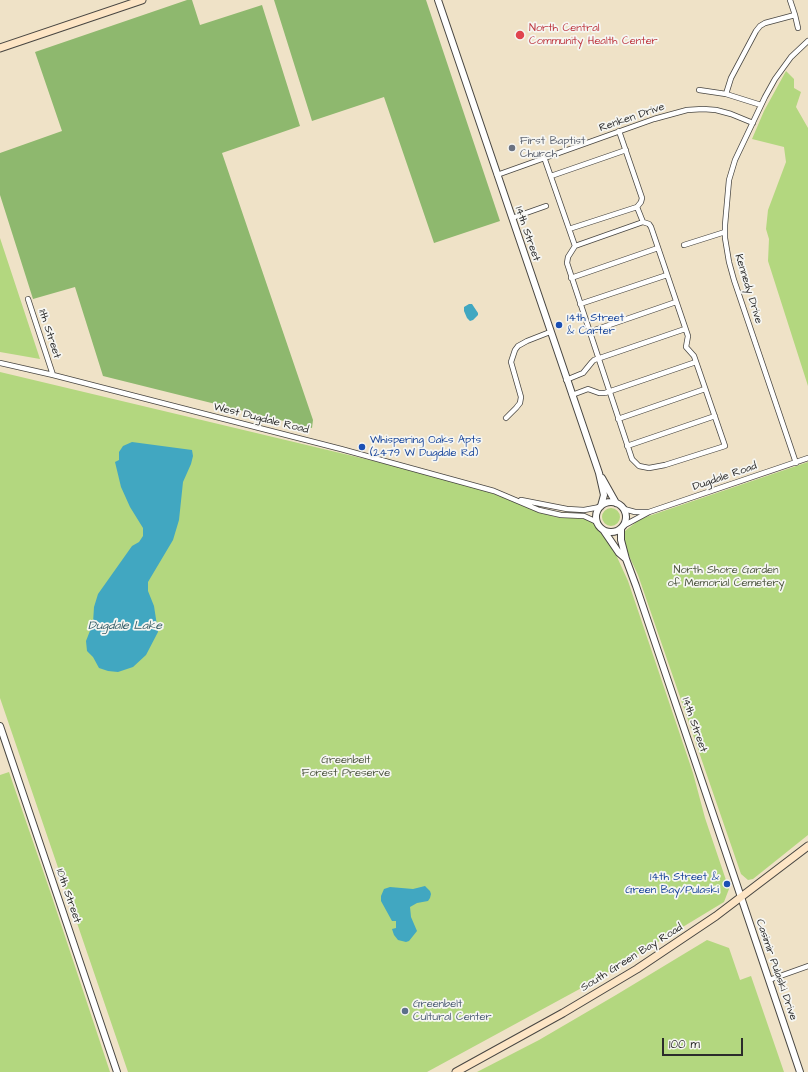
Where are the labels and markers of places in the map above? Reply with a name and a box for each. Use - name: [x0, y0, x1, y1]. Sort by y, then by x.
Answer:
- place label: North Central Community Health Center: [529, 22, 658, 48]
- marker: North Central Community Health Center: [514, 29, 526, 41]
- place label: First Baptist Church: [520, 135, 585, 161]
- marker: First Baptist Church: [507, 143, 517, 153]
- place label: 14th Street & Carter: [567, 312, 624, 338]
- marker: 14th Street & Carter: [554, 320, 564, 330]
- place label: Whispering Oaks Apts (2479 W Dugdale Rd): [370, 434, 481, 460]
- marker: Whispering Oaks Apts (2479 W Dugdale Rd): [357, 442, 367, 452]
- place label: 14th Street & Green Bay/Pulaski: [625, 871, 719, 897]
- marker: 14th Street & Green Bay/Pulaski: [722, 879, 732, 889]
- place label: Greenbelt Cultural Center: [413, 998, 492, 1024]
- marker: Greenbelt Cultural Center: [400, 1006, 410, 1016]

